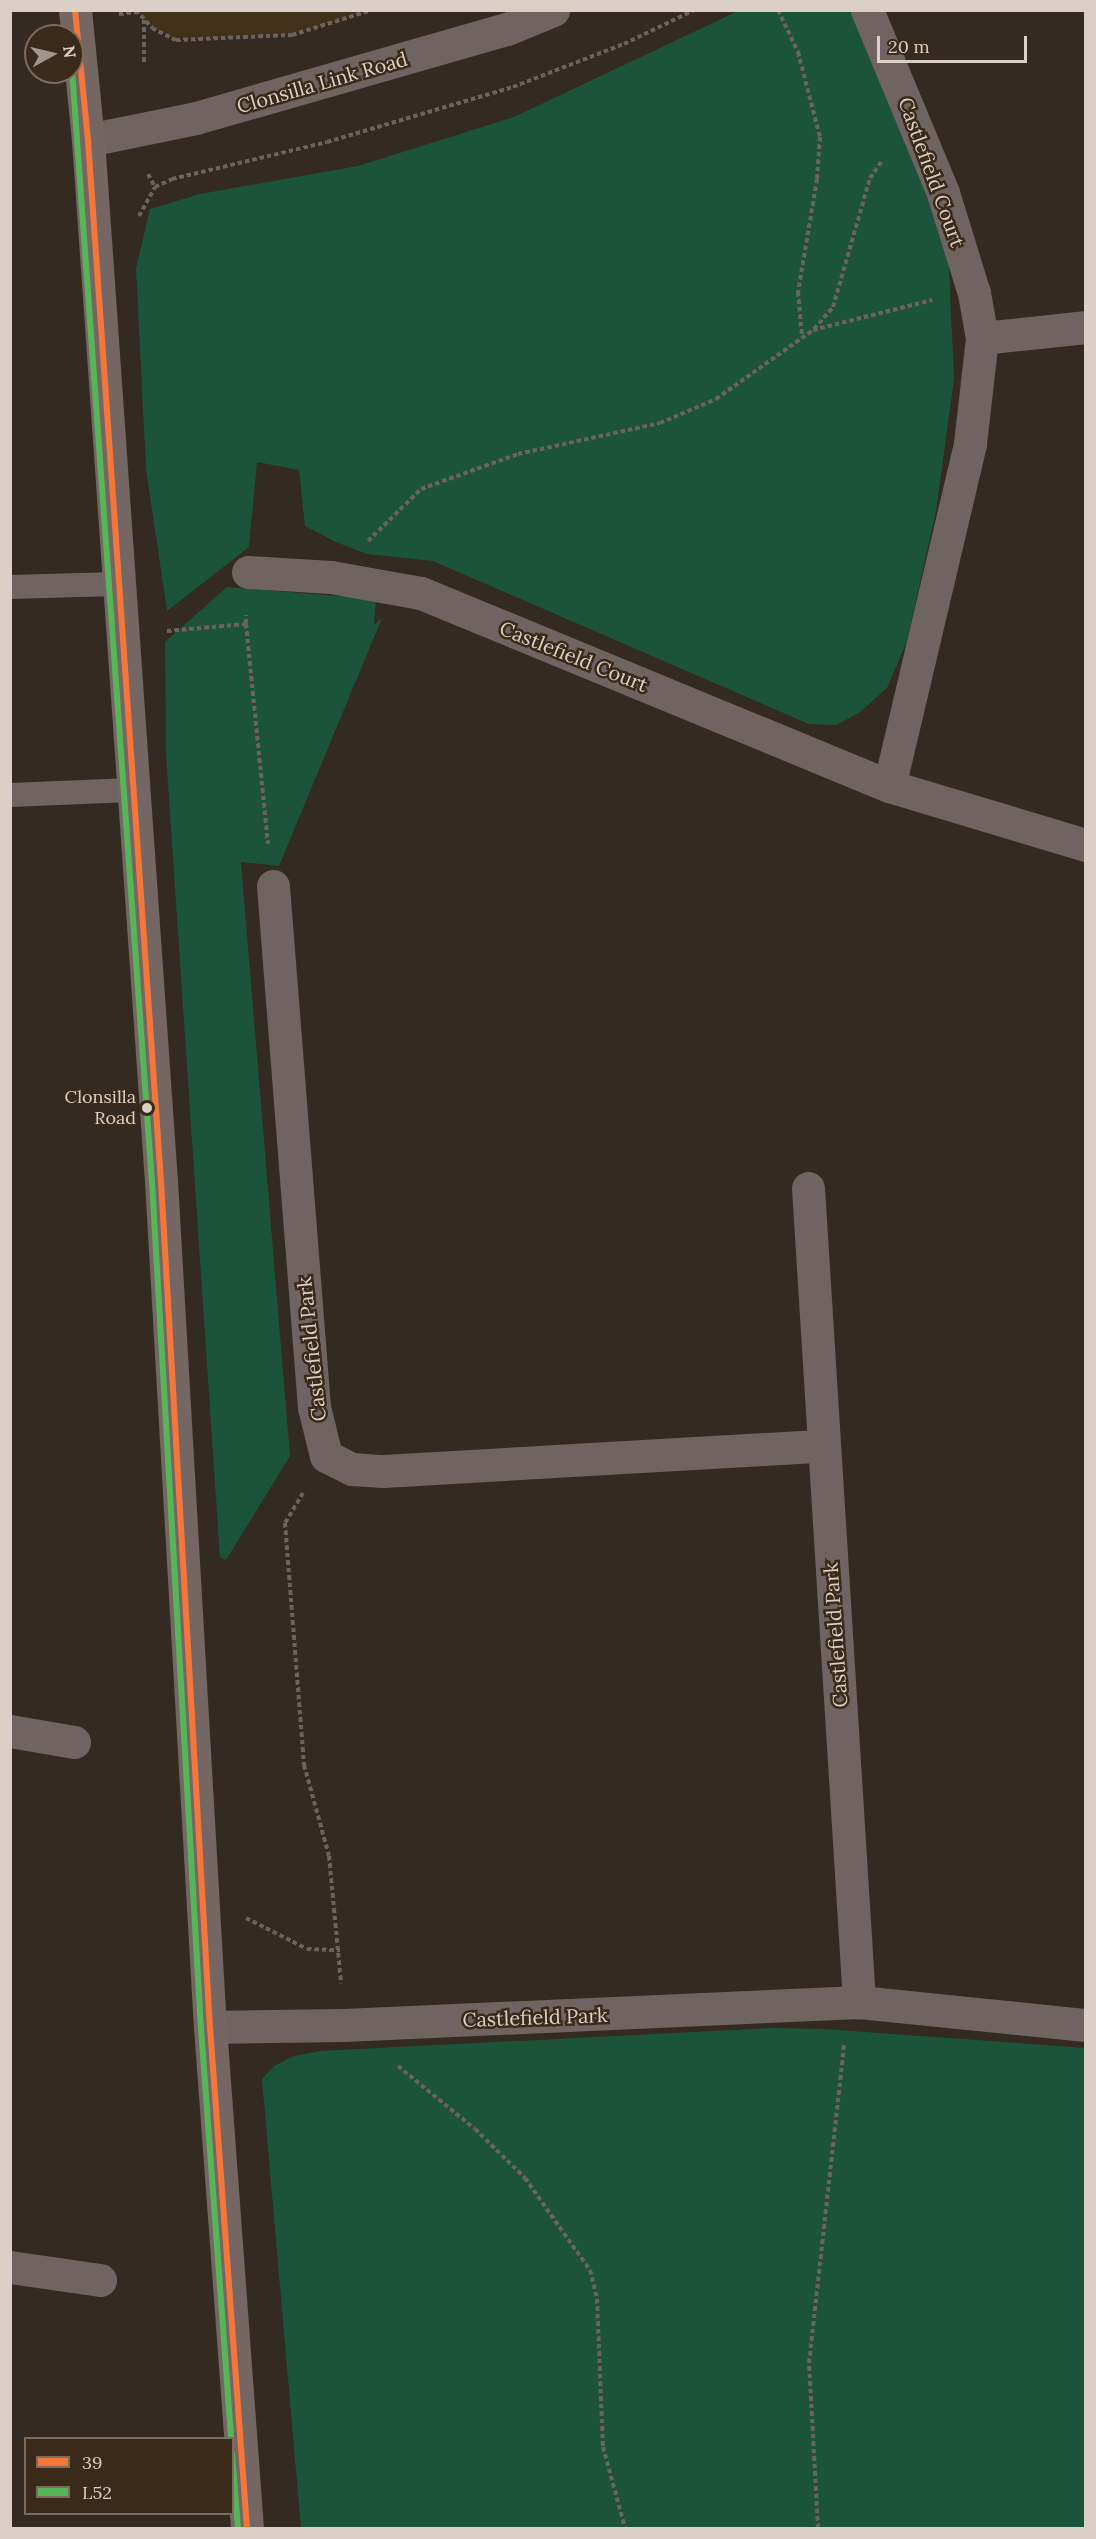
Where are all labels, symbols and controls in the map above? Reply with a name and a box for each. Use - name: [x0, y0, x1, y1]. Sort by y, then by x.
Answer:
- north arrow: [24, 24, 84, 84]
- scale bar: [880, 24, 1030, 62]
- text: 20 m: [888, 35, 930, 58]
- text: N: [59, 44, 81, 59]
- street label: Clonsilla Link Road: [234, 46, 410, 118]
- street label: Castlefield Court: [894, 94, 970, 250]
- street label: Castlefield Court: [496, 615, 652, 697]
- place label: Clonsilla Road: [65, 1087, 136, 1130]
- marker: Clonsilla Road: [141, 1102, 153, 1114]
- street label: Castlefield Park: [291, 1276, 331, 1422]
- street label: Castlefield Park: [818, 1562, 852, 1708]
- street label: Castlefield Park: [462, 2002, 608, 2032]
- legend: [24, 2437, 234, 2515]
- text: 39: [82, 2451, 102, 2474]
- text: L52: [82, 2481, 112, 2504]

